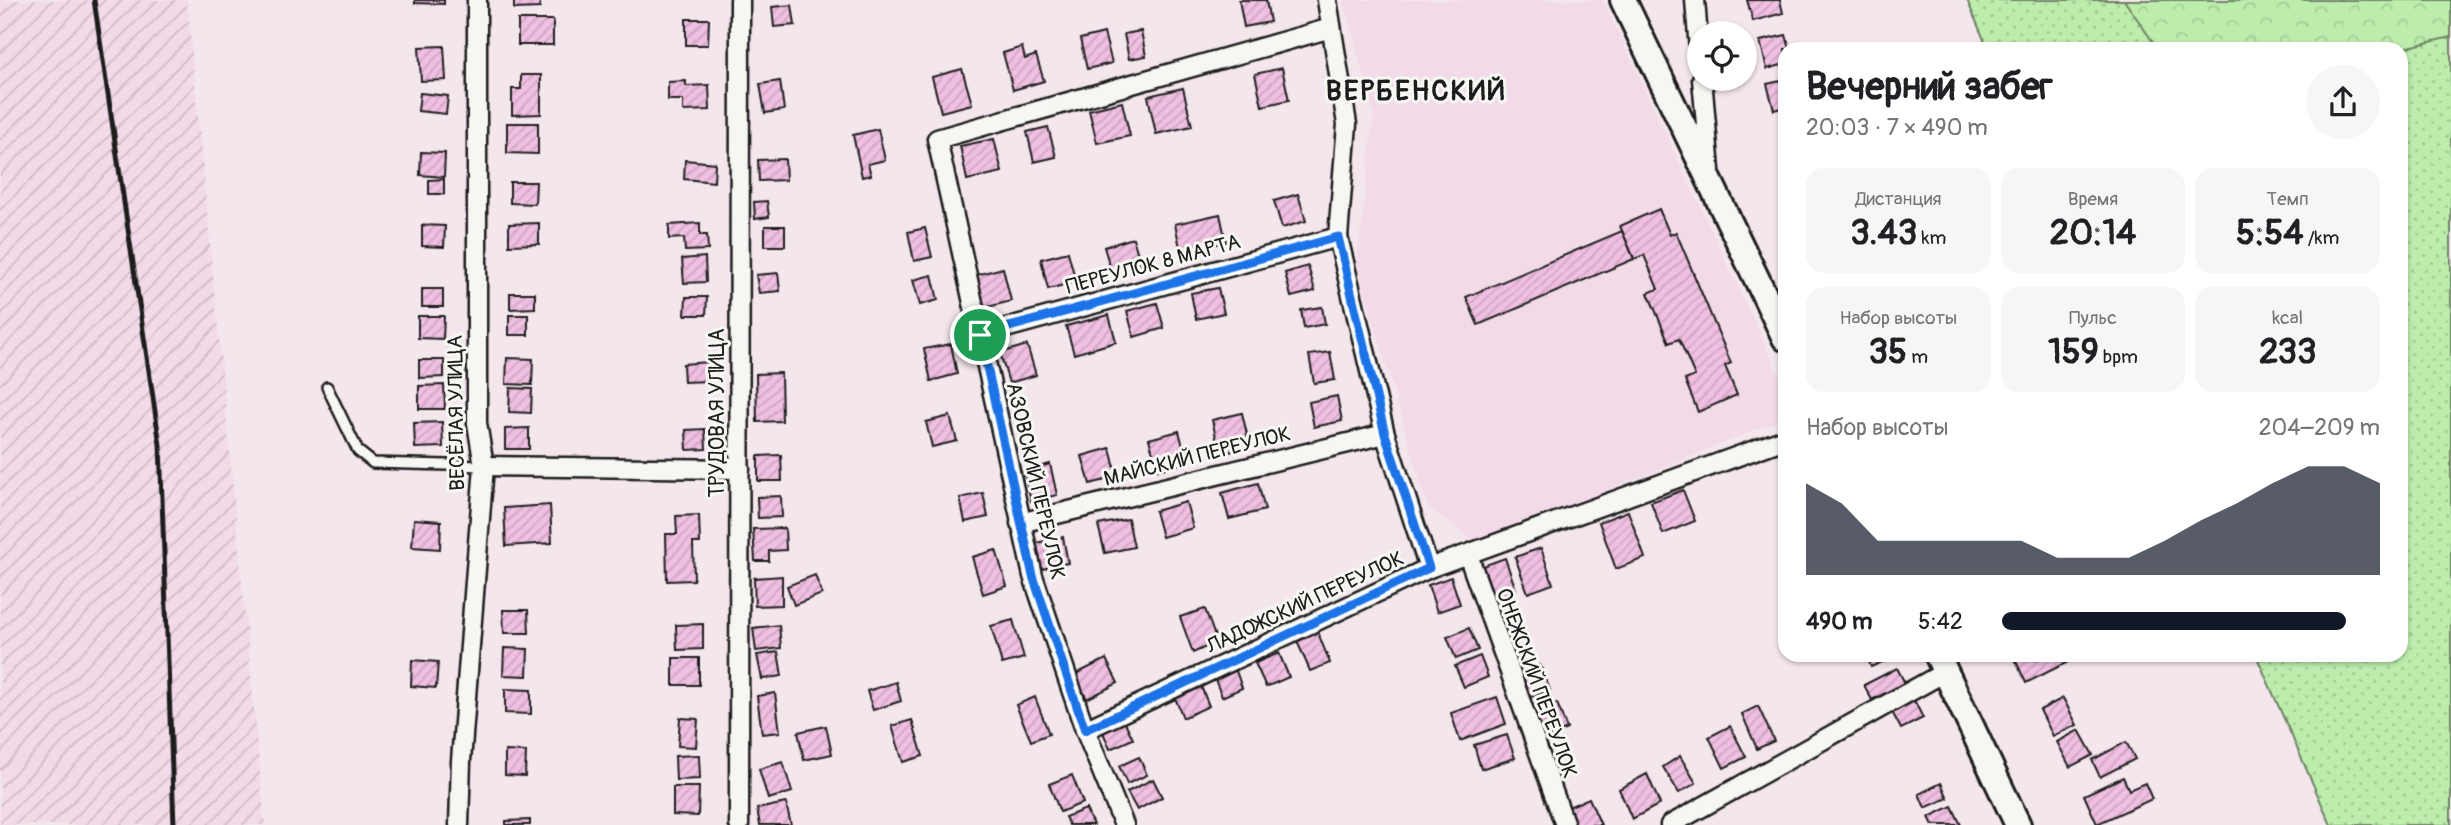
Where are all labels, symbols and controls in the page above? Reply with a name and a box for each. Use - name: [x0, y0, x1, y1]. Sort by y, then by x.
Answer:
- map controls: [1687, 21, 1757, 91]
- button: locate: [1687, 21, 1757, 91]
- text: Вечерний забег: [1806, 63, 2053, 111]
- button: share: [2306, 65, 2380, 139]
- district label: ВЕРБЕНСКИЙ: [1326, 74, 1506, 109]
- text: 20:03 · 7 × 490 m: [1806, 113, 1988, 142]
- text: Дистанция: [1855, 187, 1941, 211]
- text: Время: [2068, 187, 2118, 211]
- text: Темп: [2267, 187, 2309, 211]
- text: 3.43: [1850, 211, 1917, 255]
- text: 20:14: [2050, 211, 2136, 255]
- text: 5:54: [2236, 211, 2304, 255]
- text: km: [1917, 226, 1946, 250]
- text: /km: [2304, 226, 2339, 250]
- street label: ПЕРЕУЛОК 8 МАРТА: [1063, 228, 1243, 301]
- pin: [950, 305, 1010, 365]
- text: Набор высоты: [1840, 306, 1957, 330]
- text: Пульс: [2069, 306, 2117, 330]
- text: kcal: [2272, 306, 2303, 330]
- icon: arrive: [961, 316, 999, 354]
- street label: ТРУДОВАЯ УЛИЦА: [704, 328, 731, 498]
- text: 35: [1869, 330, 1907, 374]
- text: 159: [2048, 330, 2099, 374]
- text: 233: [2259, 330, 2316, 374]
- street label: ВЕСЁЛАЯ УЛИЦА: [442, 335, 471, 491]
- text: m: [1907, 345, 1928, 369]
- text: bpm: [2099, 345, 2138, 369]
- street label: АЗОВСКИЙ ПЕРЕУЛОК: [1000, 380, 1071, 582]
- text: Набор высоты: [1806, 413, 1948, 442]
- text: 204–209 m: [2259, 413, 2380, 442]
- street label: МАЙСКИЙ ПЕРЕУЛОК: [1101, 420, 1293, 493]
- street label: ЛАДОЖСКИЙ ПЕРЕУЛОК: [1201, 545, 1408, 661]
- street label: ОНЕЖСКИЙ ПЕРЕУЛОК: [1490, 584, 1583, 782]
- text: 490 m: [1806, 607, 1872, 636]
- text: 5:42: [1918, 607, 1963, 636]

